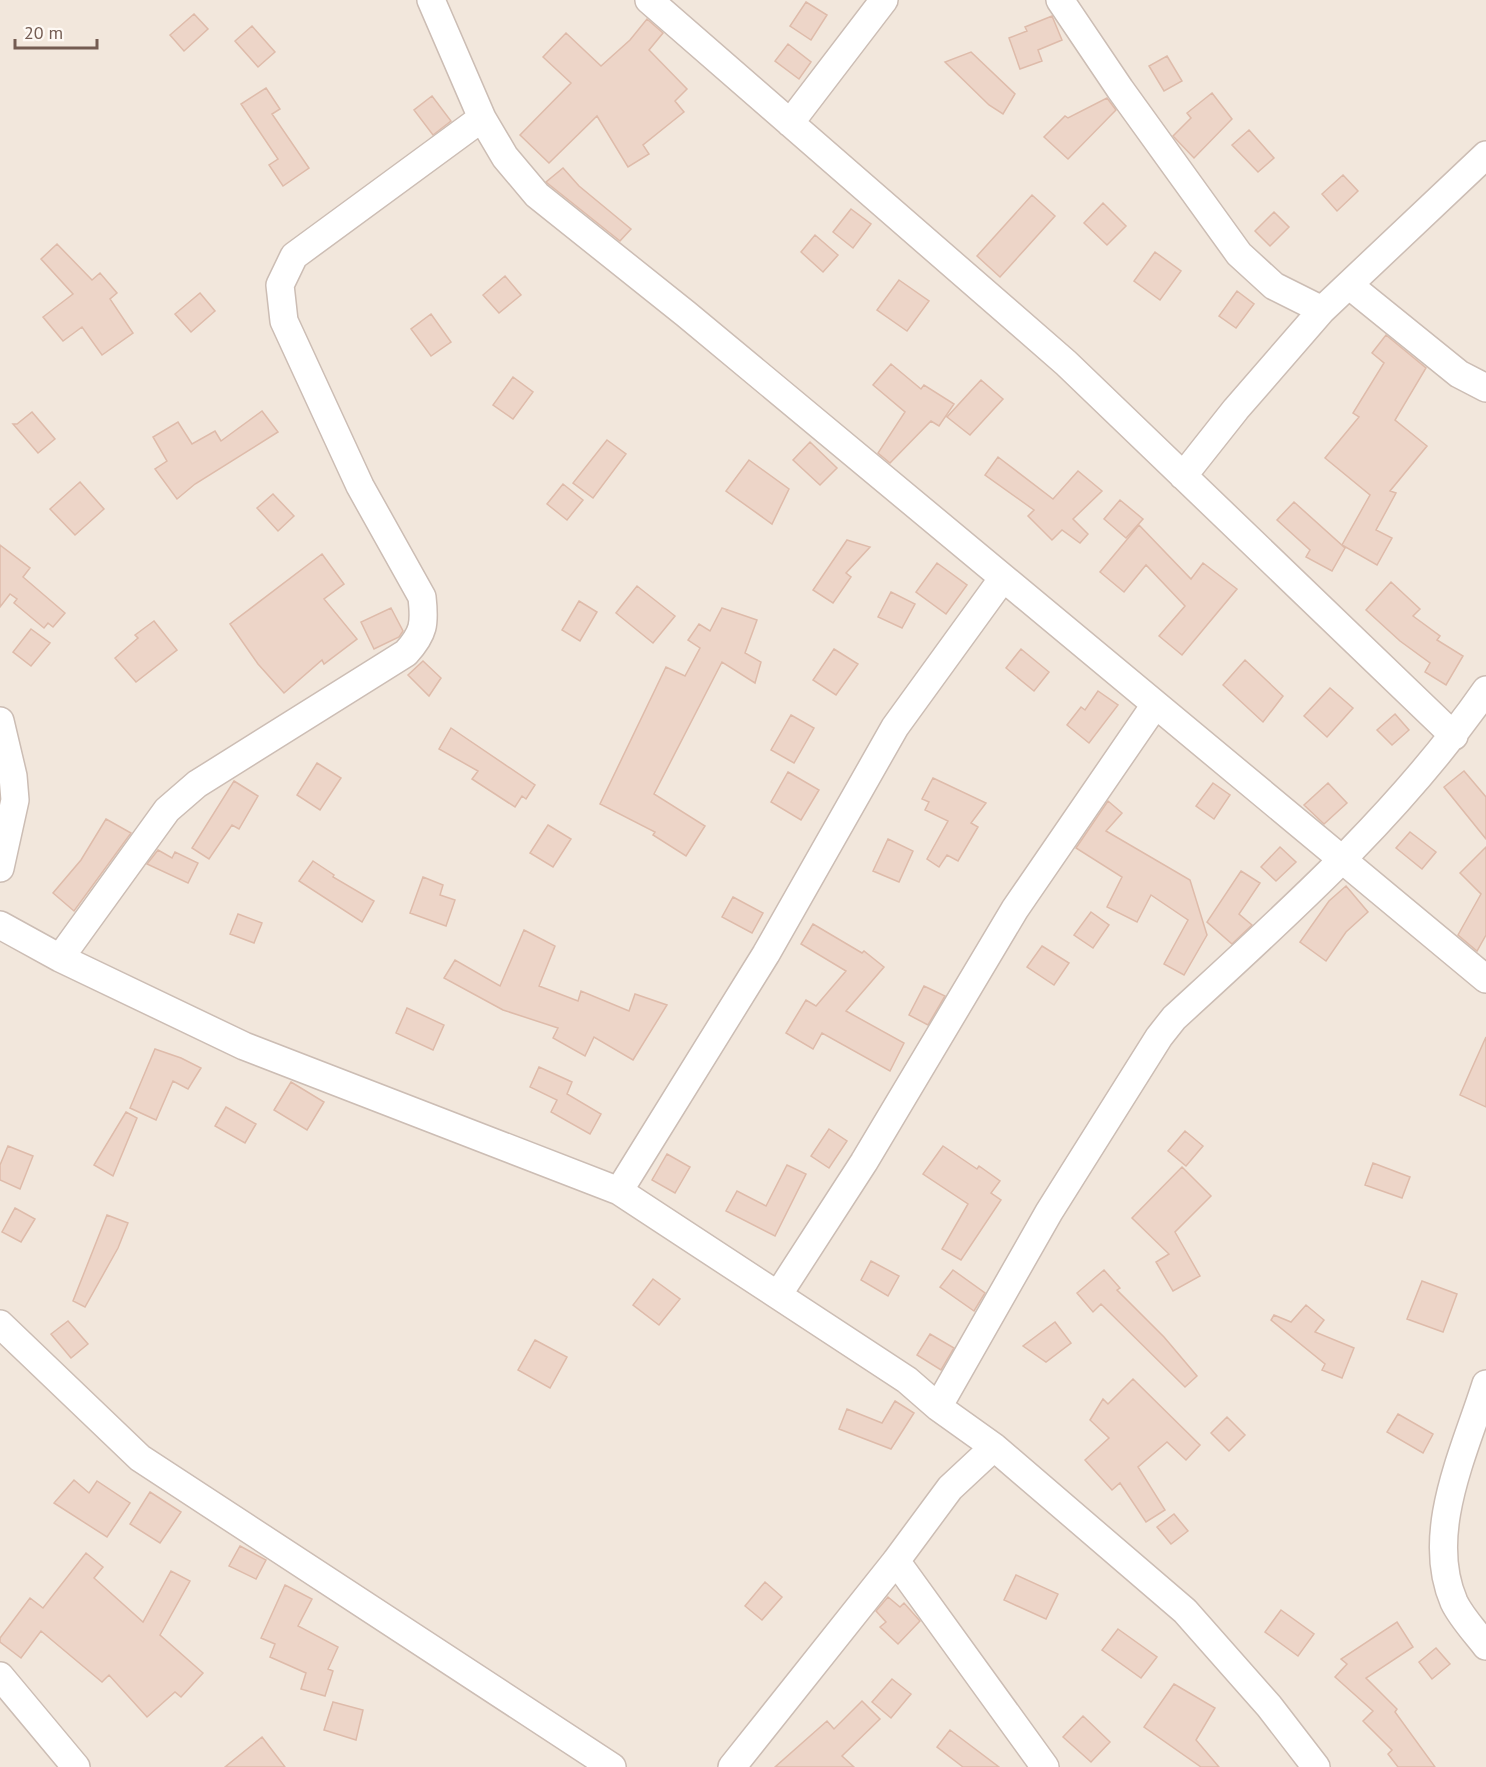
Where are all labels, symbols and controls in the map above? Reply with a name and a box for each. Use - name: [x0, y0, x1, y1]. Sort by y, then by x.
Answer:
- scale bar: [15, 12, 98, 50]
- text: 20 m: [24, 21, 63, 44]

